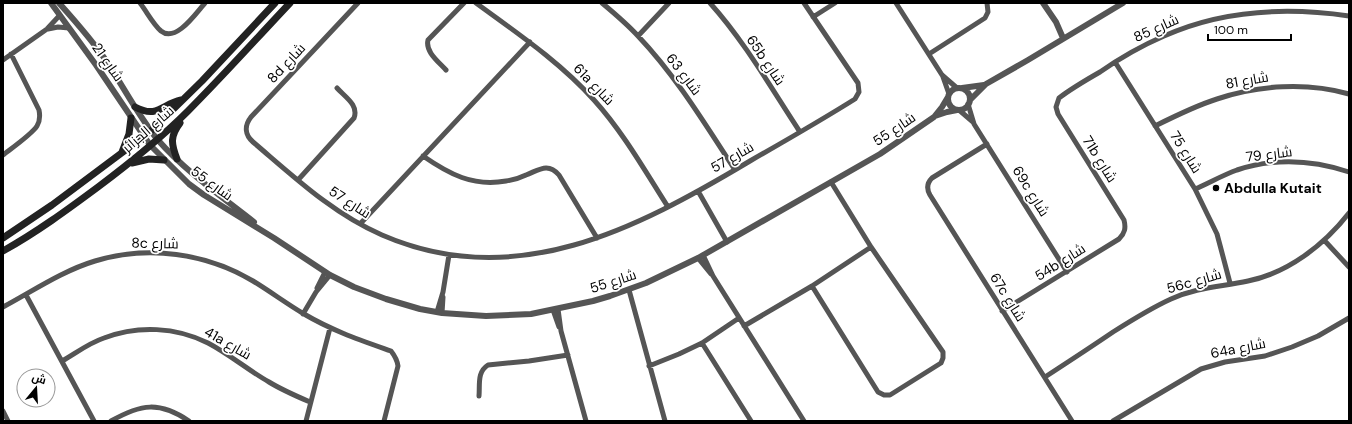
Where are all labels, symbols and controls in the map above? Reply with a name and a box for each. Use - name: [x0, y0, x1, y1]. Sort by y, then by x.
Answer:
- street label: شارع 85: [1130, 10, 1182, 46]
- scale bar: [1208, 16, 1291, 42]
- text: 100 m: [1214, 22, 1248, 38]
- street label: 65b شارع: [743, 31, 789, 89]
- street label: شارع 21: [88, 39, 128, 85]
- street label: 8d شارع: [263, 39, 309, 87]
- street label: شارع 63: [662, 49, 706, 99]
- street label: 61a شارع: [570, 59, 618, 109]
- street label: شارع 81: [1224, 67, 1270, 93]
- street label: شارع الجزائر: [118, 102, 178, 157]
- street label: شارع 55: [869, 108, 919, 150]
- street label: شارع 75: [1166, 128, 1206, 176]
- street label: 71b شارع: [1079, 132, 1121, 186]
- street label: شارع 57: [707, 138, 757, 176]
- street label: شارع 79: [1245, 142, 1293, 166]
- street label: شارع 55: [187, 162, 237, 204]
- street label: 69c شارع: [1008, 162, 1054, 220]
- place label: Abdulla Kutait: [1224, 179, 1322, 197]
- street label: شارع 57: [326, 182, 374, 222]
- marker: Abdulla Kutait: [1211, 183, 1221, 193]
- street label: 8c شارع: [131, 234, 179, 252]
- street label: 54b شارع: [1031, 239, 1089, 285]
- street label: شارع 55: [587, 265, 639, 297]
- street label: 56c شارع: [1165, 265, 1223, 297]
- street label: 67c شارع: [986, 269, 1030, 325]
- street label: 41a شارع: [201, 322, 255, 364]
- street label: 64a شارع: [1209, 334, 1267, 362]
- north arrow: [16, 368, 56, 408]
- text: ش: [30, 370, 48, 387]

